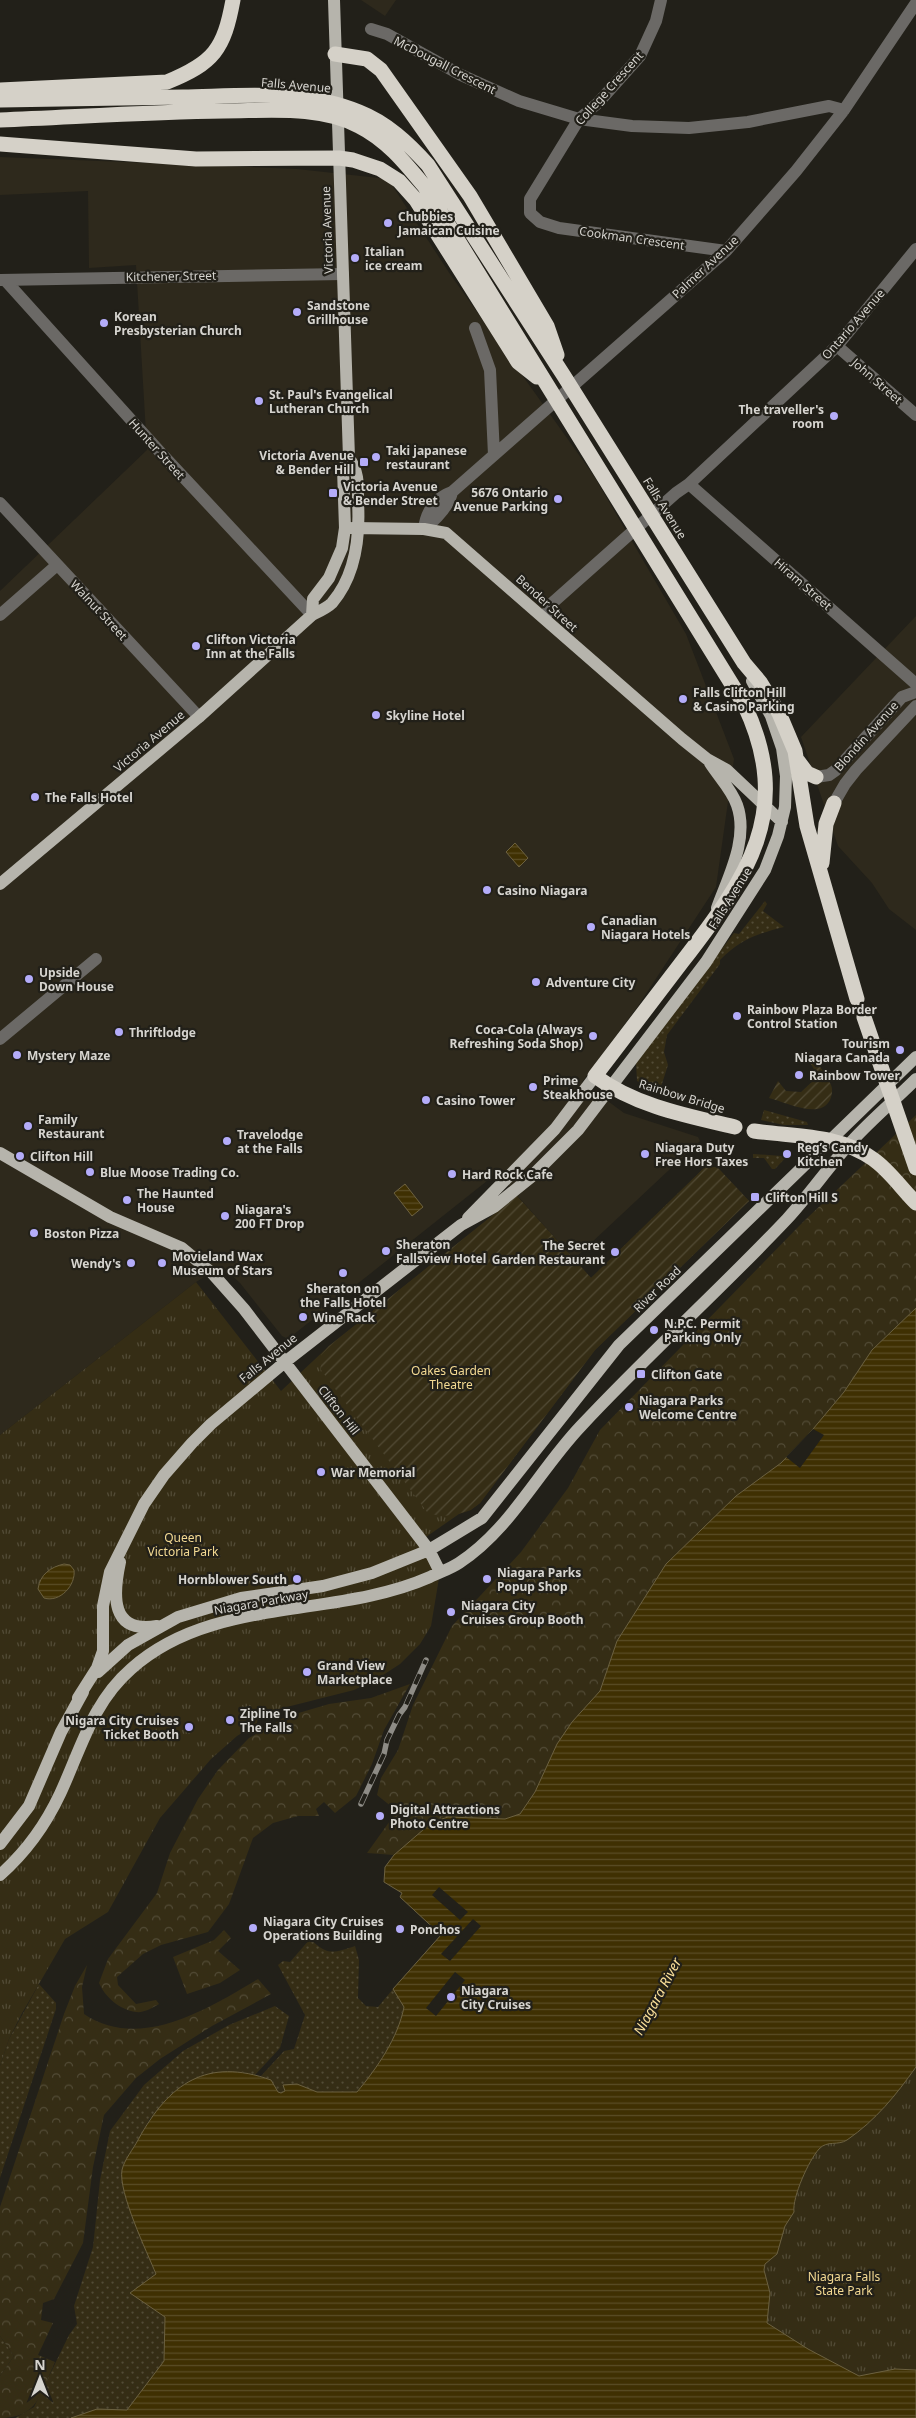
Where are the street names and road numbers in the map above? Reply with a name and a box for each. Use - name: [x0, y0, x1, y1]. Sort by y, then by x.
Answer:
- street label: McDougall Crescent: [391, 32, 500, 98]
- street label: College Crescent: [571, 47, 647, 129]
- street label: Falls Avenue: [260, 73, 332, 97]
- street label: Victoria Avenue: [317, 186, 337, 274]
- street label: Cookman Crescent: [578, 222, 686, 254]
- street label: Palmer Avenue: [668, 232, 742, 302]
- street label: Kitchener Street: [126, 267, 217, 285]
- street label: Ontario Avenue: [818, 285, 889, 363]
- street label: John Street: [847, 354, 906, 408]
- street label: Hunter Street: [125, 415, 189, 484]
- street label: Falls Avenue: [639, 474, 691, 542]
- street label: Hiram Street: [771, 554, 836, 614]
- street label: Bender Street: [512, 571, 582, 636]
- street label: Walnut Street: [67, 576, 132, 644]
- street label: Blondin Avenue: [830, 697, 902, 775]
- street label: Victoria Avenue: [110, 706, 188, 776]
- street label: Falls Avenue: [704, 864, 756, 932]
- street label: Rainbow Bridge: [637, 1075, 727, 1117]
- street label: River Road: [629, 1262, 685, 1316]
- street label: Falls Avenue: [235, 1329, 301, 1387]
- street label: Clifton Hill: [314, 1382, 364, 1438]
- street label: Niagara Parkway: [213, 1585, 310, 1619]

